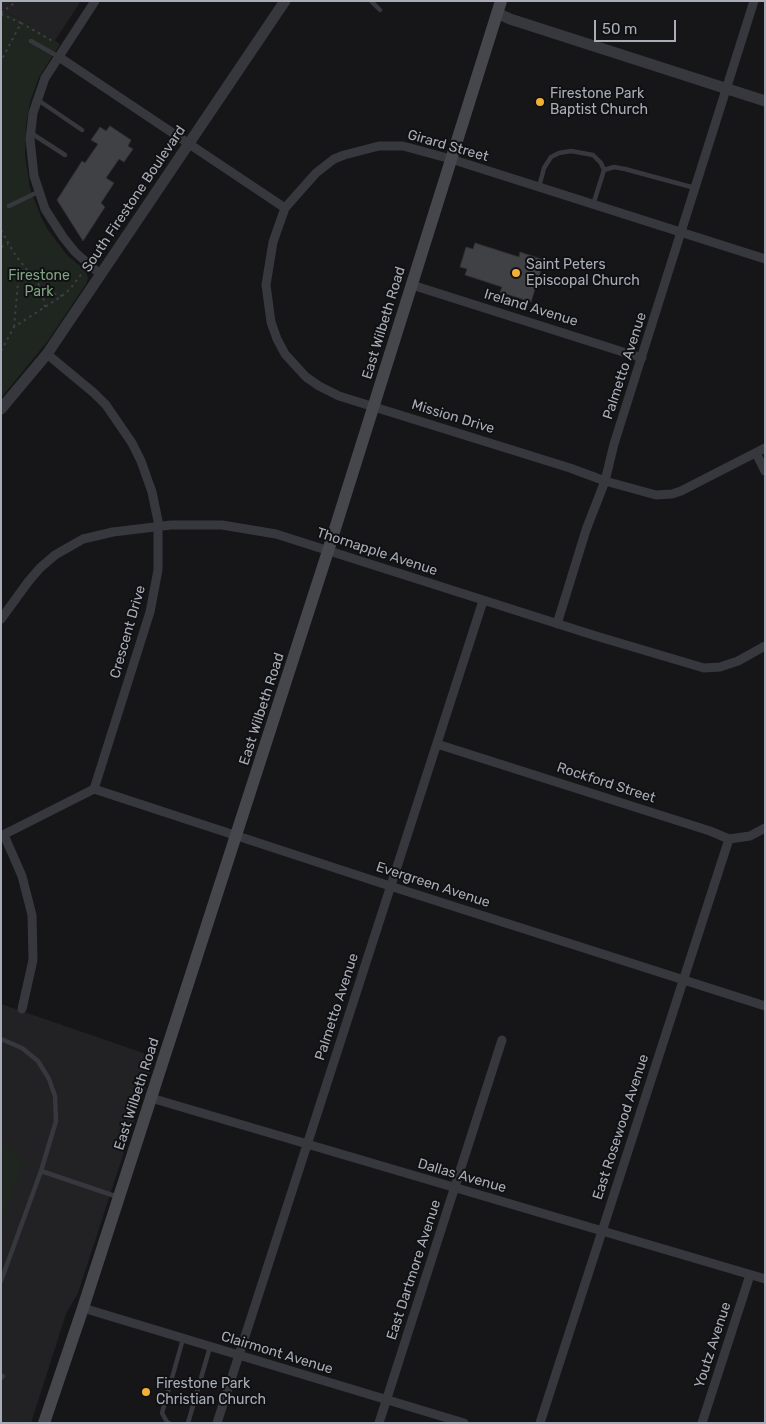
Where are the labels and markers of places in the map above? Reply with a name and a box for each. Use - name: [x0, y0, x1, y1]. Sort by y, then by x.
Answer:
- place label: Firestone Park Baptist Church: [550, 86, 648, 118]
- marker: Firestone Park Baptist Church: [534, 96, 546, 108]
- place label: Saint Peters Episcopal Church: [526, 257, 640, 290]
- marker: Saint Peters Episcopal Church: [510, 267, 522, 279]
- place label: Firestone Park Christian Church: [156, 1376, 266, 1408]
- marker: Firestone Park Christian Church: [140, 1386, 152, 1398]

